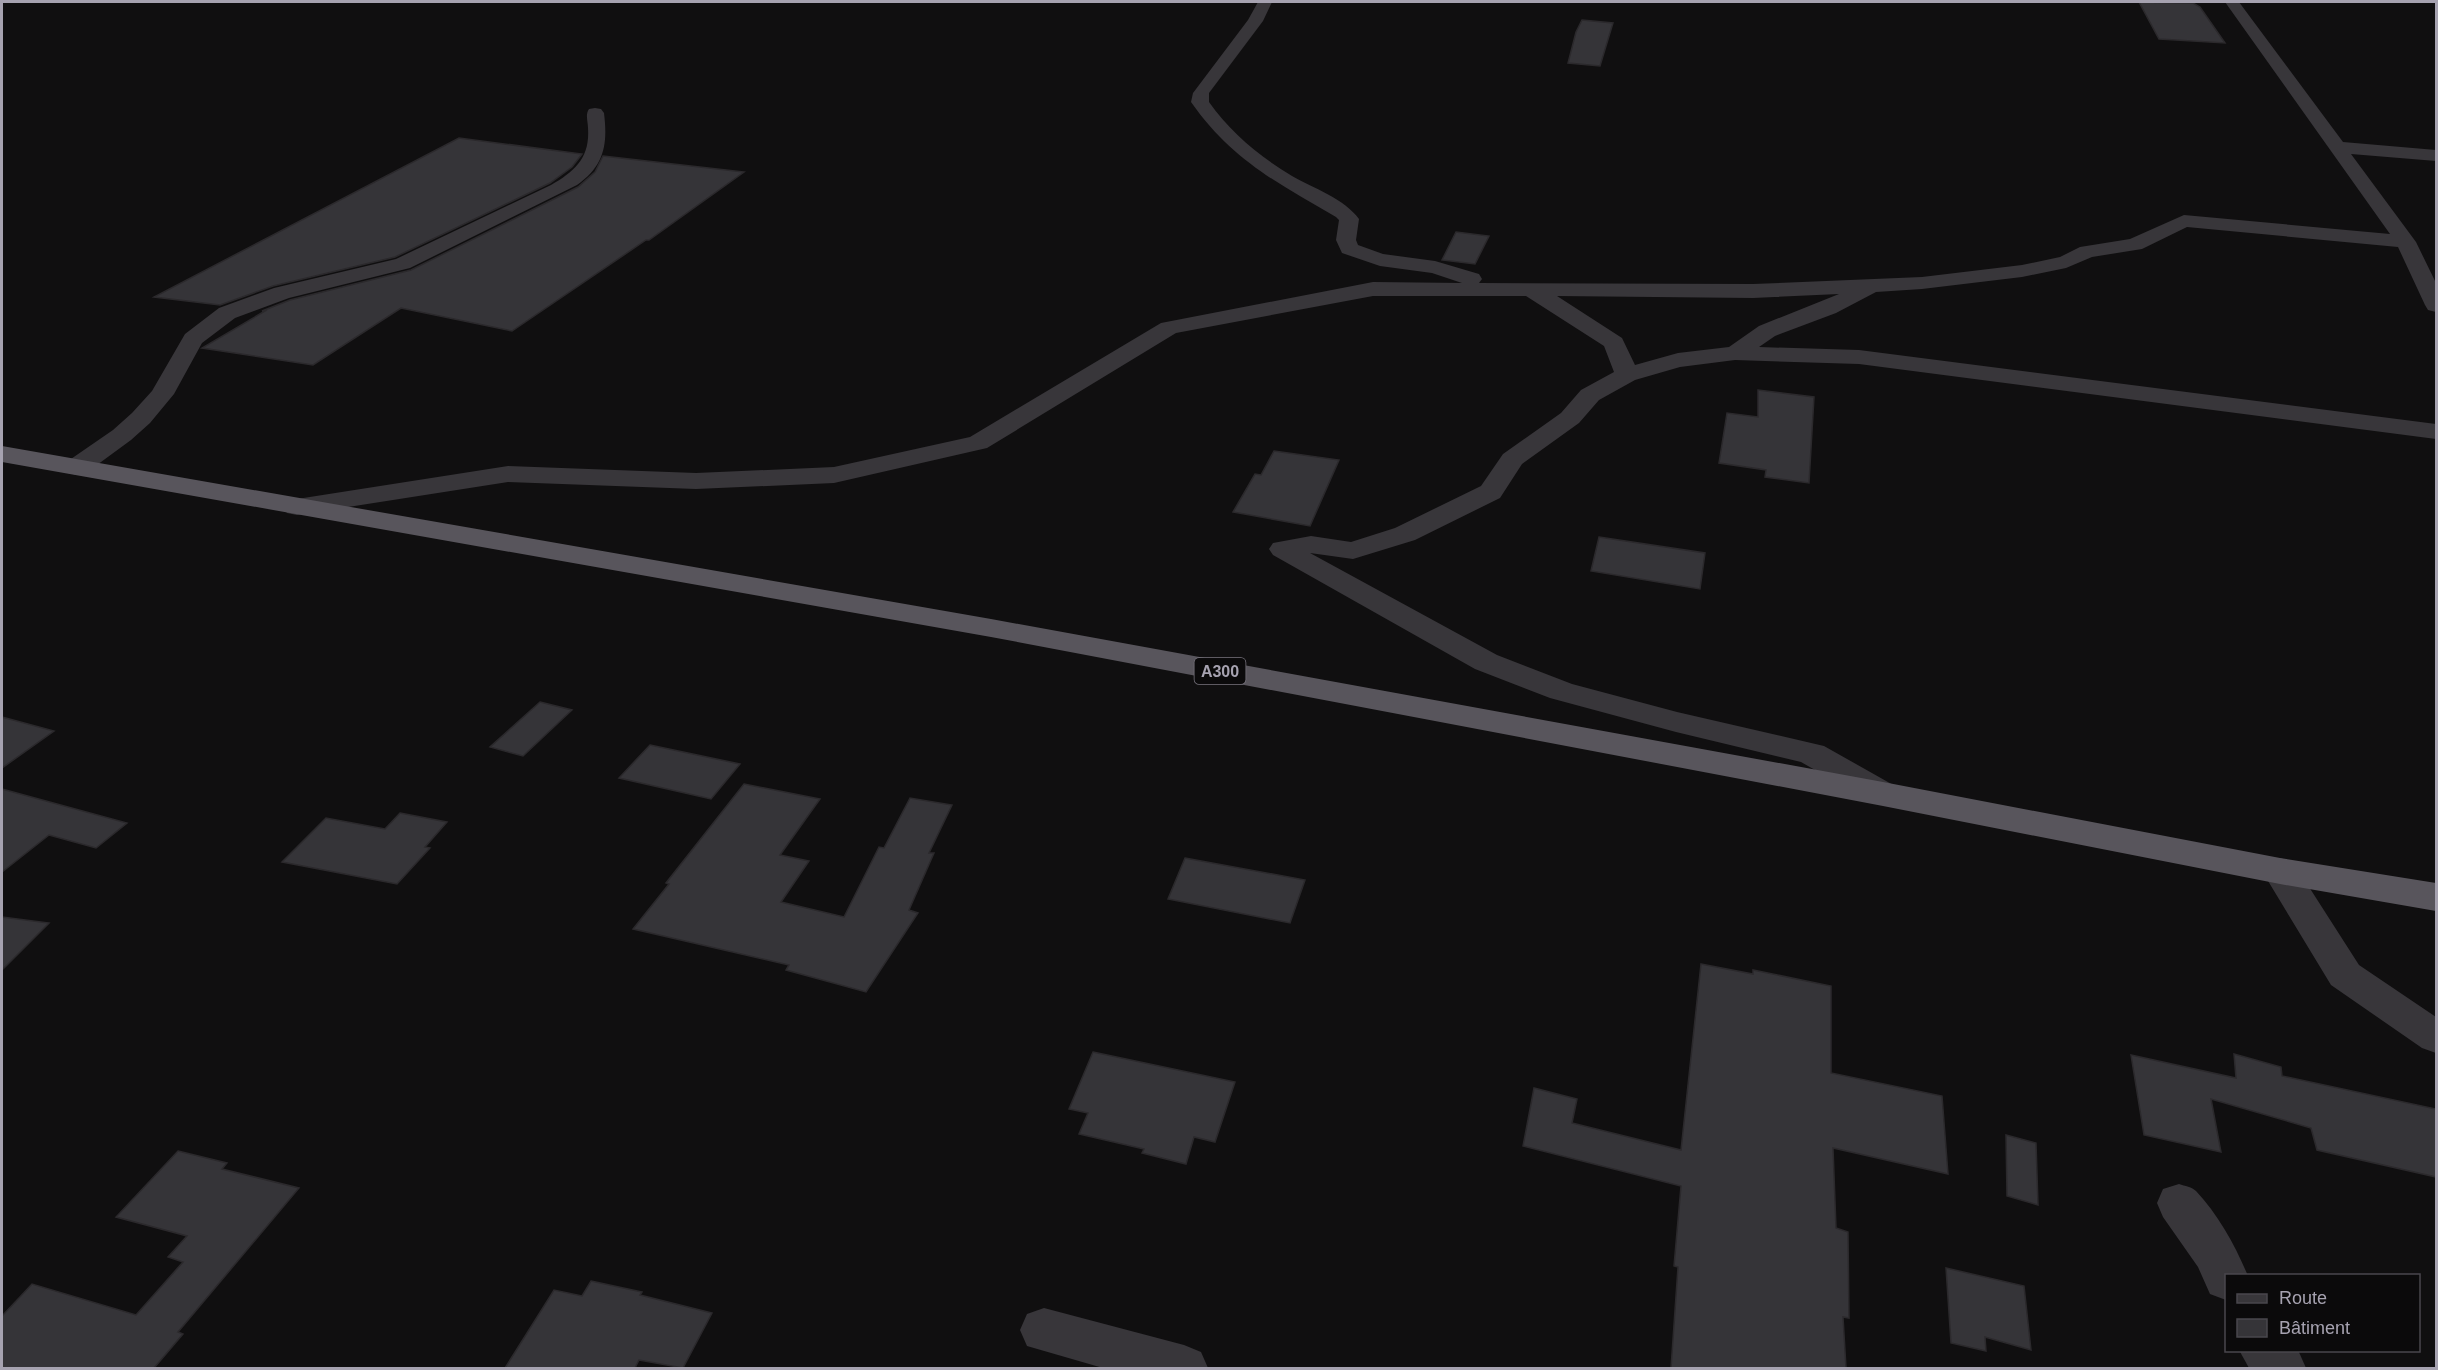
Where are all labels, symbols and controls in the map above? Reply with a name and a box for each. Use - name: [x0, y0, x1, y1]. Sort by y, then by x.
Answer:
- road number: A300: [1194, 658, 1246, 684]
- legend: [2225, 1274, 2420, 1352]
- text: Route: [2279, 1288, 2327, 1308]
- text: Bâtiment: [2279, 1318, 2350, 1338]

